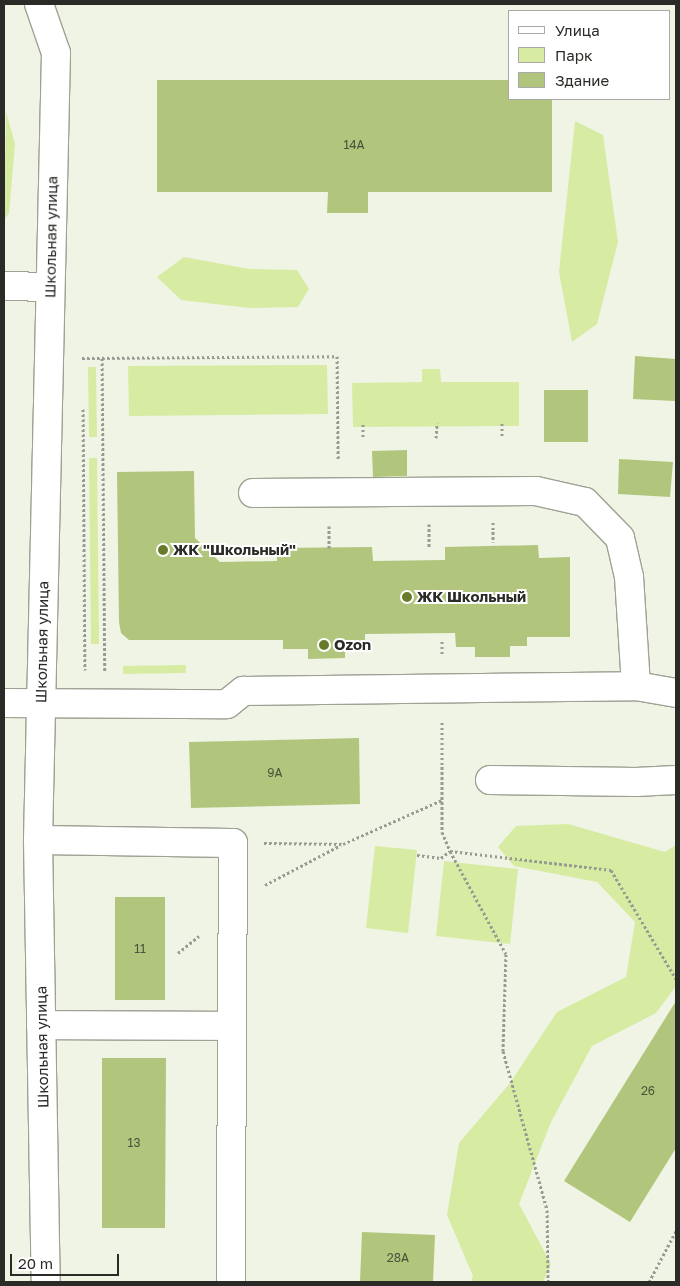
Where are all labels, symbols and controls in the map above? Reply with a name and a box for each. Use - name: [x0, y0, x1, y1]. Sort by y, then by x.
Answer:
- legend: [508, 10, 670, 100]
- text: Улица: [555, 21, 600, 39]
- text: Парк: [555, 46, 593, 64]
- text: Здание: [555, 71, 609, 89]
- house number: 14А: [343, 138, 365, 152]
- street label: Школьная улица: [41, 176, 61, 298]
- place label: ЖК "Школьный": [173, 541, 296, 559]
- marker: ЖК "Школьный": [157, 544, 169, 556]
- street label: Школьная улица: [32, 581, 52, 703]
- place label: ЖК Школьный: [417, 588, 526, 606]
- marker: ЖК Школьный: [401, 591, 413, 603]
- place label: Ozon: [334, 636, 371, 654]
- marker: Ozon: [318, 639, 330, 651]
- house number: 9А: [267, 766, 283, 780]
- house number: 11: [134, 942, 146, 956]
- street label: Школьная улица: [32, 986, 52, 1108]
- house number: 26: [641, 1084, 655, 1098]
- house number: 13: [128, 1136, 140, 1150]
- scale bar: [12, 1244, 121, 1276]
- house number: 28А: [387, 1251, 409, 1265]
- text: 20 m: [18, 1254, 53, 1272]

